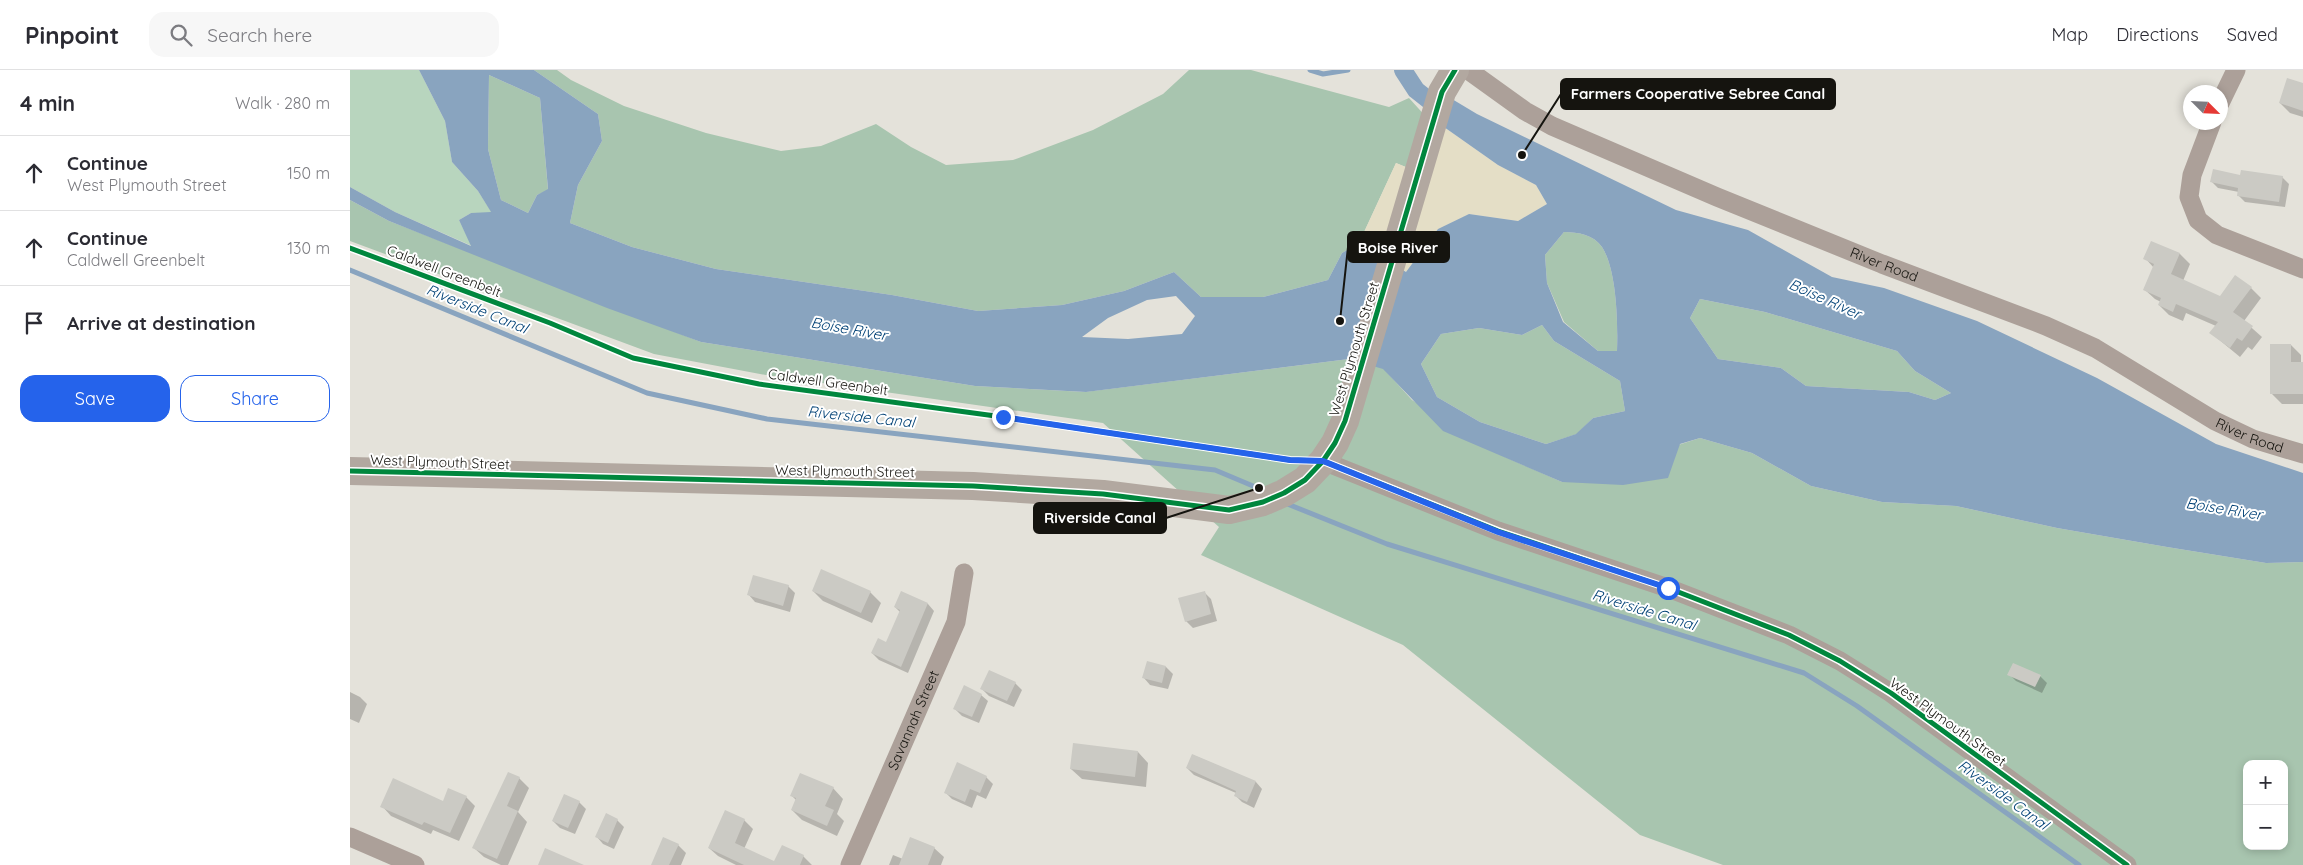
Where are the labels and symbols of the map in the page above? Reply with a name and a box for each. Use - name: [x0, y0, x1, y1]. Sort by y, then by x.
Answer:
- callout: Farmers Cooperative Sebree Canal: [1561, 79, 1835, 109]
- text: Farmers Cooperative Sebree Canal: [1571, 84, 1825, 103]
- north arrow: [2183, 85, 2228, 130]
- callout: Boise River: [1348, 232, 1449, 262]
- text: Boise River: [1358, 238, 1439, 257]
- street label: Caldwell Greenbelt: [384, 241, 504, 301]
- street label: River Road: [1847, 243, 1921, 286]
- water label: Boise River: [1786, 274, 1866, 324]
- street label: West Plymouth Street: [1325, 279, 1383, 418]
- water label: Riverside Canal: [424, 280, 532, 338]
- water label: Boise River: [810, 312, 891, 345]
- street label: Caldwell Greenbelt: [767, 365, 889, 399]
- water label: Riverside Canal: [807, 401, 917, 432]
- route end: [992, 406, 1015, 429]
- street label: River Road: [2213, 414, 2286, 457]
- street label: West Plymouth Street: [370, 451, 510, 473]
- street label: West Plymouth Street: [775, 461, 915, 481]
- water label: Boise River: [2185, 493, 2266, 524]
- callout: Riverside Canal: [1034, 503, 1166, 533]
- text: Riverside Canal: [1044, 508, 1156, 527]
- route start: [1657, 577, 1680, 600]
- water label: Riverside Canal: [1590, 585, 1700, 635]
- street label: Savannah Street: [884, 667, 943, 773]
- street label: West Plymouth Street: [1886, 674, 2010, 770]
- water label: Riverside Canal: [1954, 755, 2054, 835]

